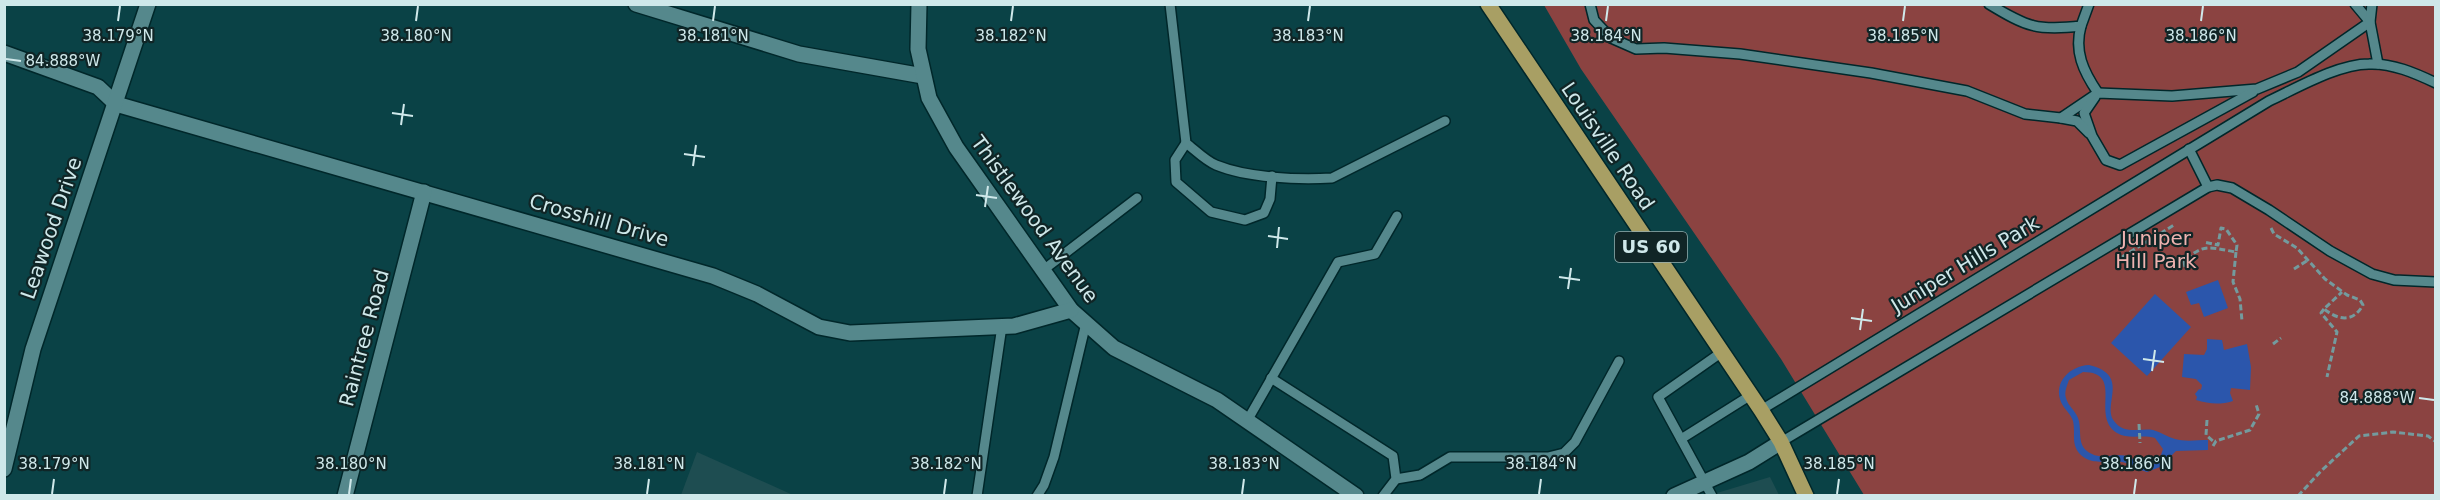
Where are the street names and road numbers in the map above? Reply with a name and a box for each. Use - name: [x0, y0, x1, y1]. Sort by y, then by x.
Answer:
- street label: Louisville Road: [1556, 78, 1660, 214]
- street label: Thistlewood Avenue: [966, 130, 1104, 307]
- street label: Leawood Drive: [15, 154, 87, 302]
- street label: Crosshill Drive: [527, 189, 671, 251]
- street label: Juniper Hills Park: [1885, 210, 2044, 319]
- road number: US 60: [1615, 232, 1687, 262]
- street label: Raintree Road: [334, 267, 394, 409]

